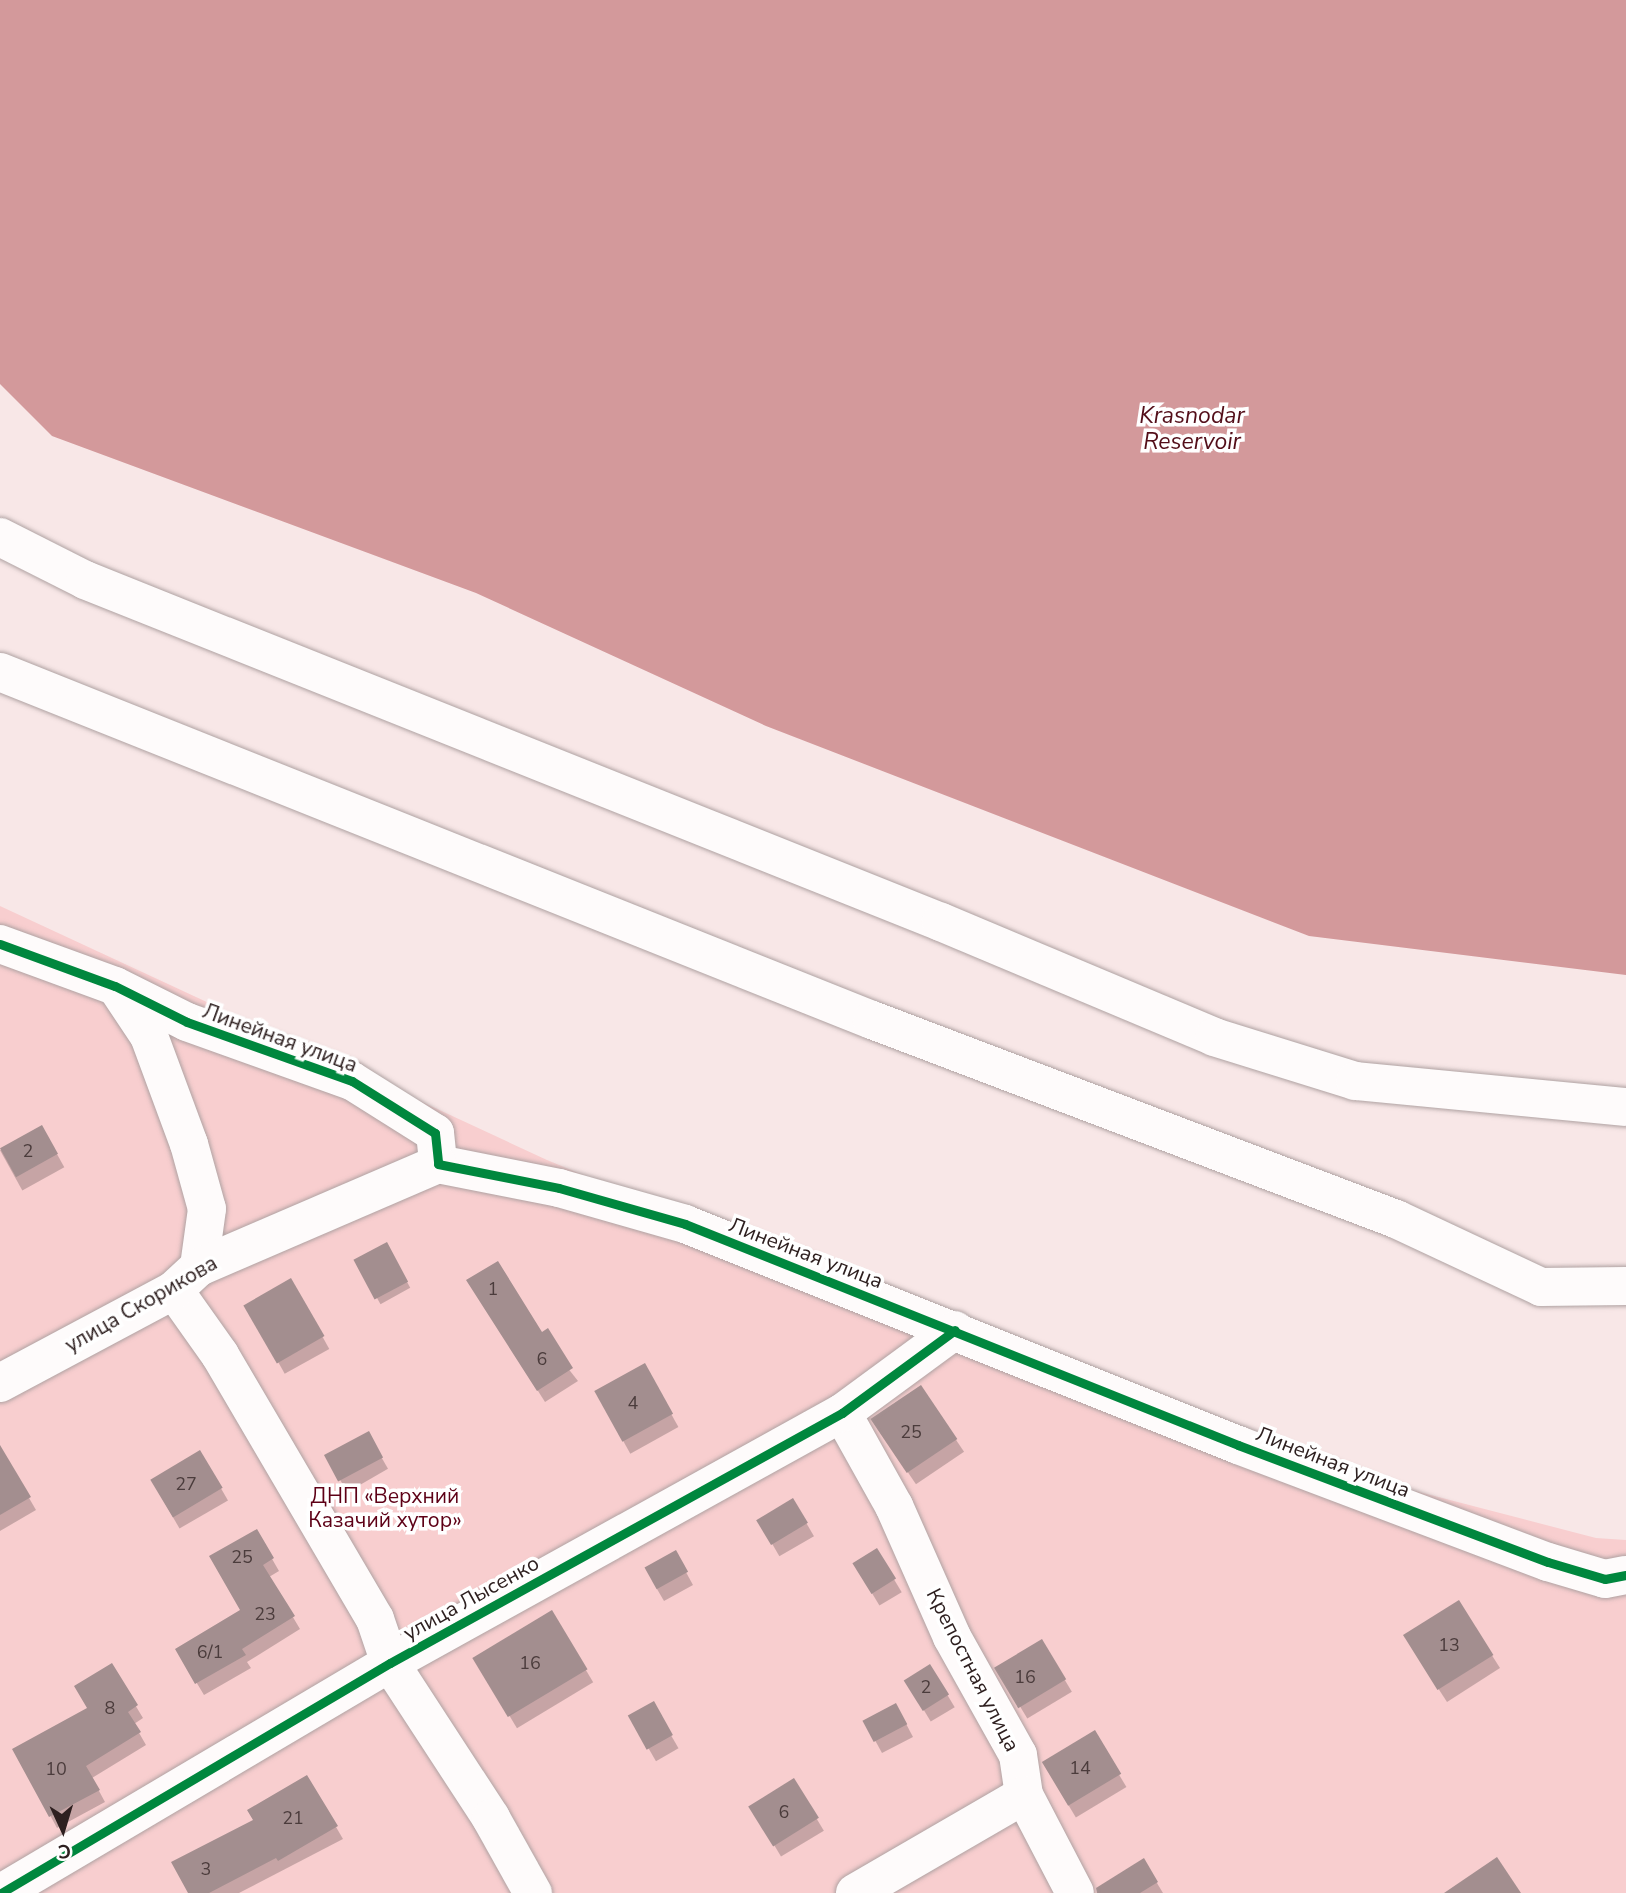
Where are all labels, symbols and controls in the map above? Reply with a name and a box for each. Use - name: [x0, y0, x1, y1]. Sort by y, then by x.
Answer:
- water label: Krasnodar Reservoir: [1139, 402, 1245, 456]
- street label: Линейная улица: [199, 998, 361, 1078]
- house number: 2: [23, 1140, 33, 1162]
- street label: Линейная улица: [726, 1212, 886, 1294]
- street label: улица Скорикова: [60, 1250, 222, 1358]
- house number: 1: [488, 1278, 498, 1300]
- house number: 6: [537, 1348, 547, 1370]
- house number: 4: [628, 1392, 638, 1414]
- house number: 25: [900, 1421, 922, 1443]
- street label: Линейная улица: [1253, 1421, 1413, 1503]
- house number: 27: [175, 1473, 197, 1495]
- park label: ДНП «Верхний Казачий хутор»: [308, 1483, 462, 1533]
- house number: 25: [231, 1546, 253, 1568]
- street label: улица Лысенко: [399, 1550, 543, 1646]
- street label: Крепостная улица: [921, 1584, 1025, 1756]
- house number: 23: [254, 1603, 276, 1625]
- house number: 13: [1438, 1634, 1460, 1656]
- house number: 6/1: [197, 1641, 223, 1663]
- house number: 16: [519, 1652, 541, 1674]
- house number: 16: [1014, 1666, 1036, 1688]
- house number: 2: [921, 1676, 931, 1698]
- house number: 8: [105, 1697, 115, 1719]
- house number: 14: [1069, 1757, 1091, 1779]
- house number: 10: [45, 1758, 67, 1780]
- north arrow: [28, 1795, 98, 1865]
- house number: 6: [779, 1801, 789, 1823]
- house number: 21: [282, 1807, 304, 1829]
- text: С: [57, 1838, 72, 1864]
- house number: 3: [201, 1858, 211, 1880]

